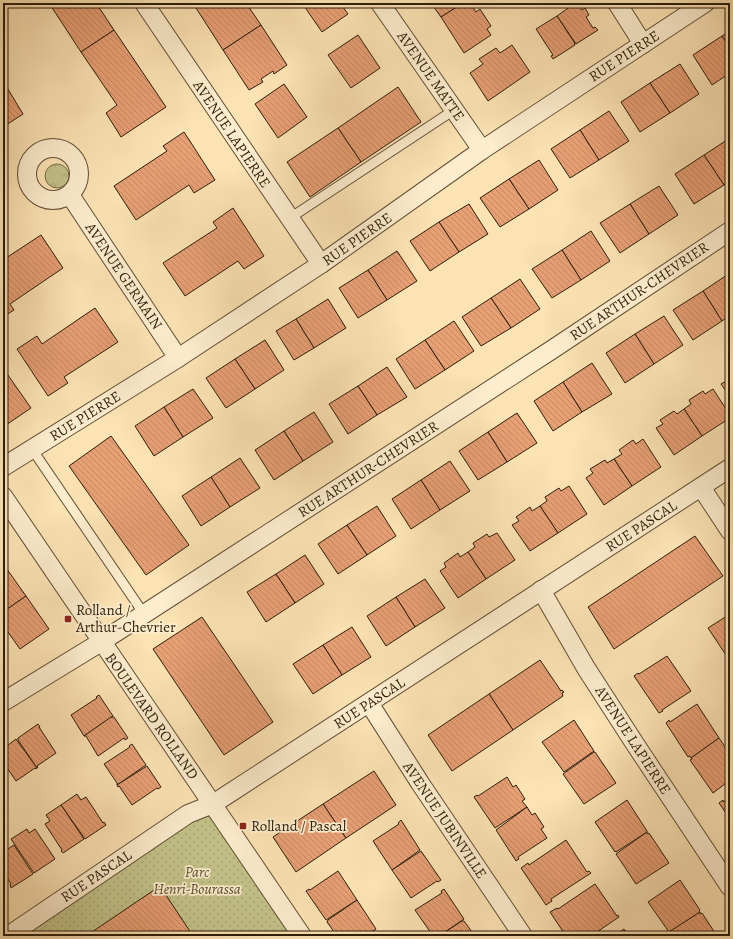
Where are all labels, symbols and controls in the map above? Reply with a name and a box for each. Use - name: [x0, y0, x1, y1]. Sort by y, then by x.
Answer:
- street label: AVENUE MATTE: [392, 26, 469, 125]
- street label: RUE PIERRE: [585, 26, 663, 86]
- street label: AVENUE LAPIERRE: [188, 76, 275, 192]
- street label: RUE PIERRE: [318, 208, 396, 270]
- street label: AVENUE GERMAIN: [80, 218, 167, 333]
- street label: RUE ARTHUR-CHEVRIER: [566, 236, 713, 345]
- street label: RUE PIERRE: [46, 386, 124, 446]
- street label: RUE ARTHUR-CHEVRIER: [294, 416, 443, 522]
- street label: RUE PASCAL: [601, 495, 681, 557]
- place label: Rolland / Arthur-Chevrier: [75, 600, 176, 637]
- marker: Rolland / Arthur-Chevrier: [63, 614, 73, 624]
- street label: BOULEVARD ROLLAND: [101, 649, 203, 783]
- street label: RUE PASCAL: [329, 672, 409, 734]
- street label: AVENUE LAPIERRE: [590, 681, 676, 798]
- street label: AVENUE JUBINVILLE: [398, 757, 492, 883]
- place label: Rolland / Pascal: [251, 816, 347, 836]
- marker: Rolland / Pascal: [238, 821, 248, 831]
- street label: RUE PASCAL: [57, 845, 136, 907]
- park label: Parc Henri-Bourassa: [153, 862, 241, 899]

